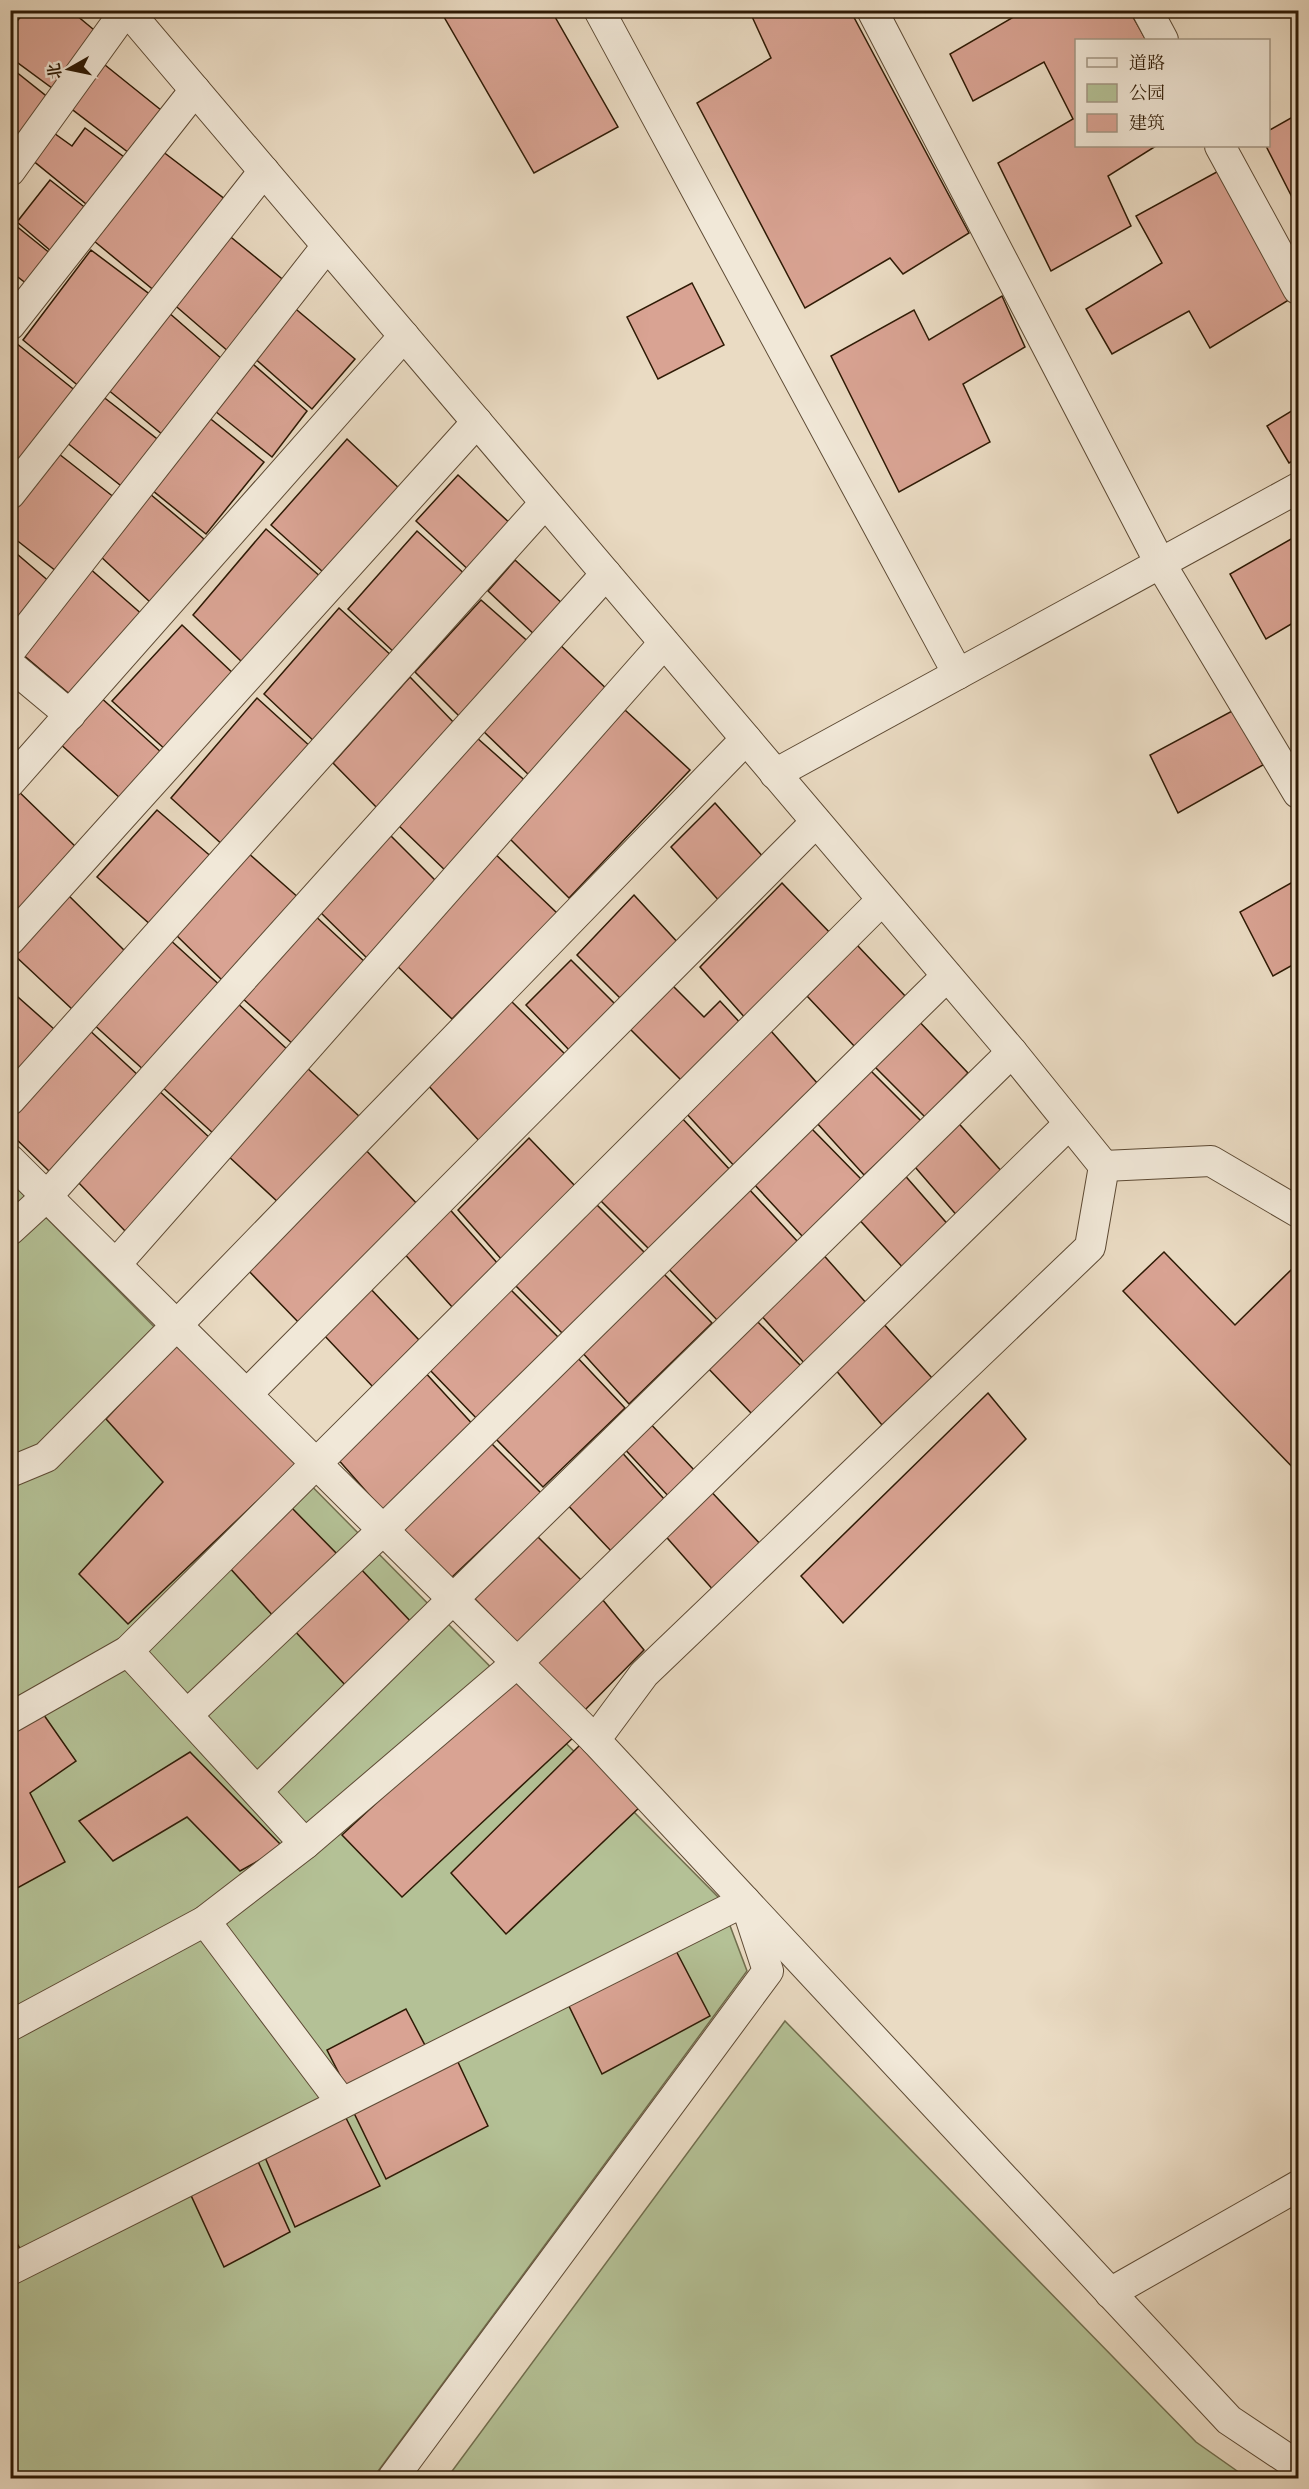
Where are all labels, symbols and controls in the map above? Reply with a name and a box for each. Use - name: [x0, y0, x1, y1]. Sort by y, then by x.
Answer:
- north arrow: [39, 39, 99, 99]
- legend: [1075, 39, 1270, 147]
- text: 道路: [1129, 51, 1165, 76]
- text: 北: [43, 62, 67, 81]
- text: 公园: [1129, 81, 1165, 106]
- text: 建筑: [1129, 111, 1165, 136]

